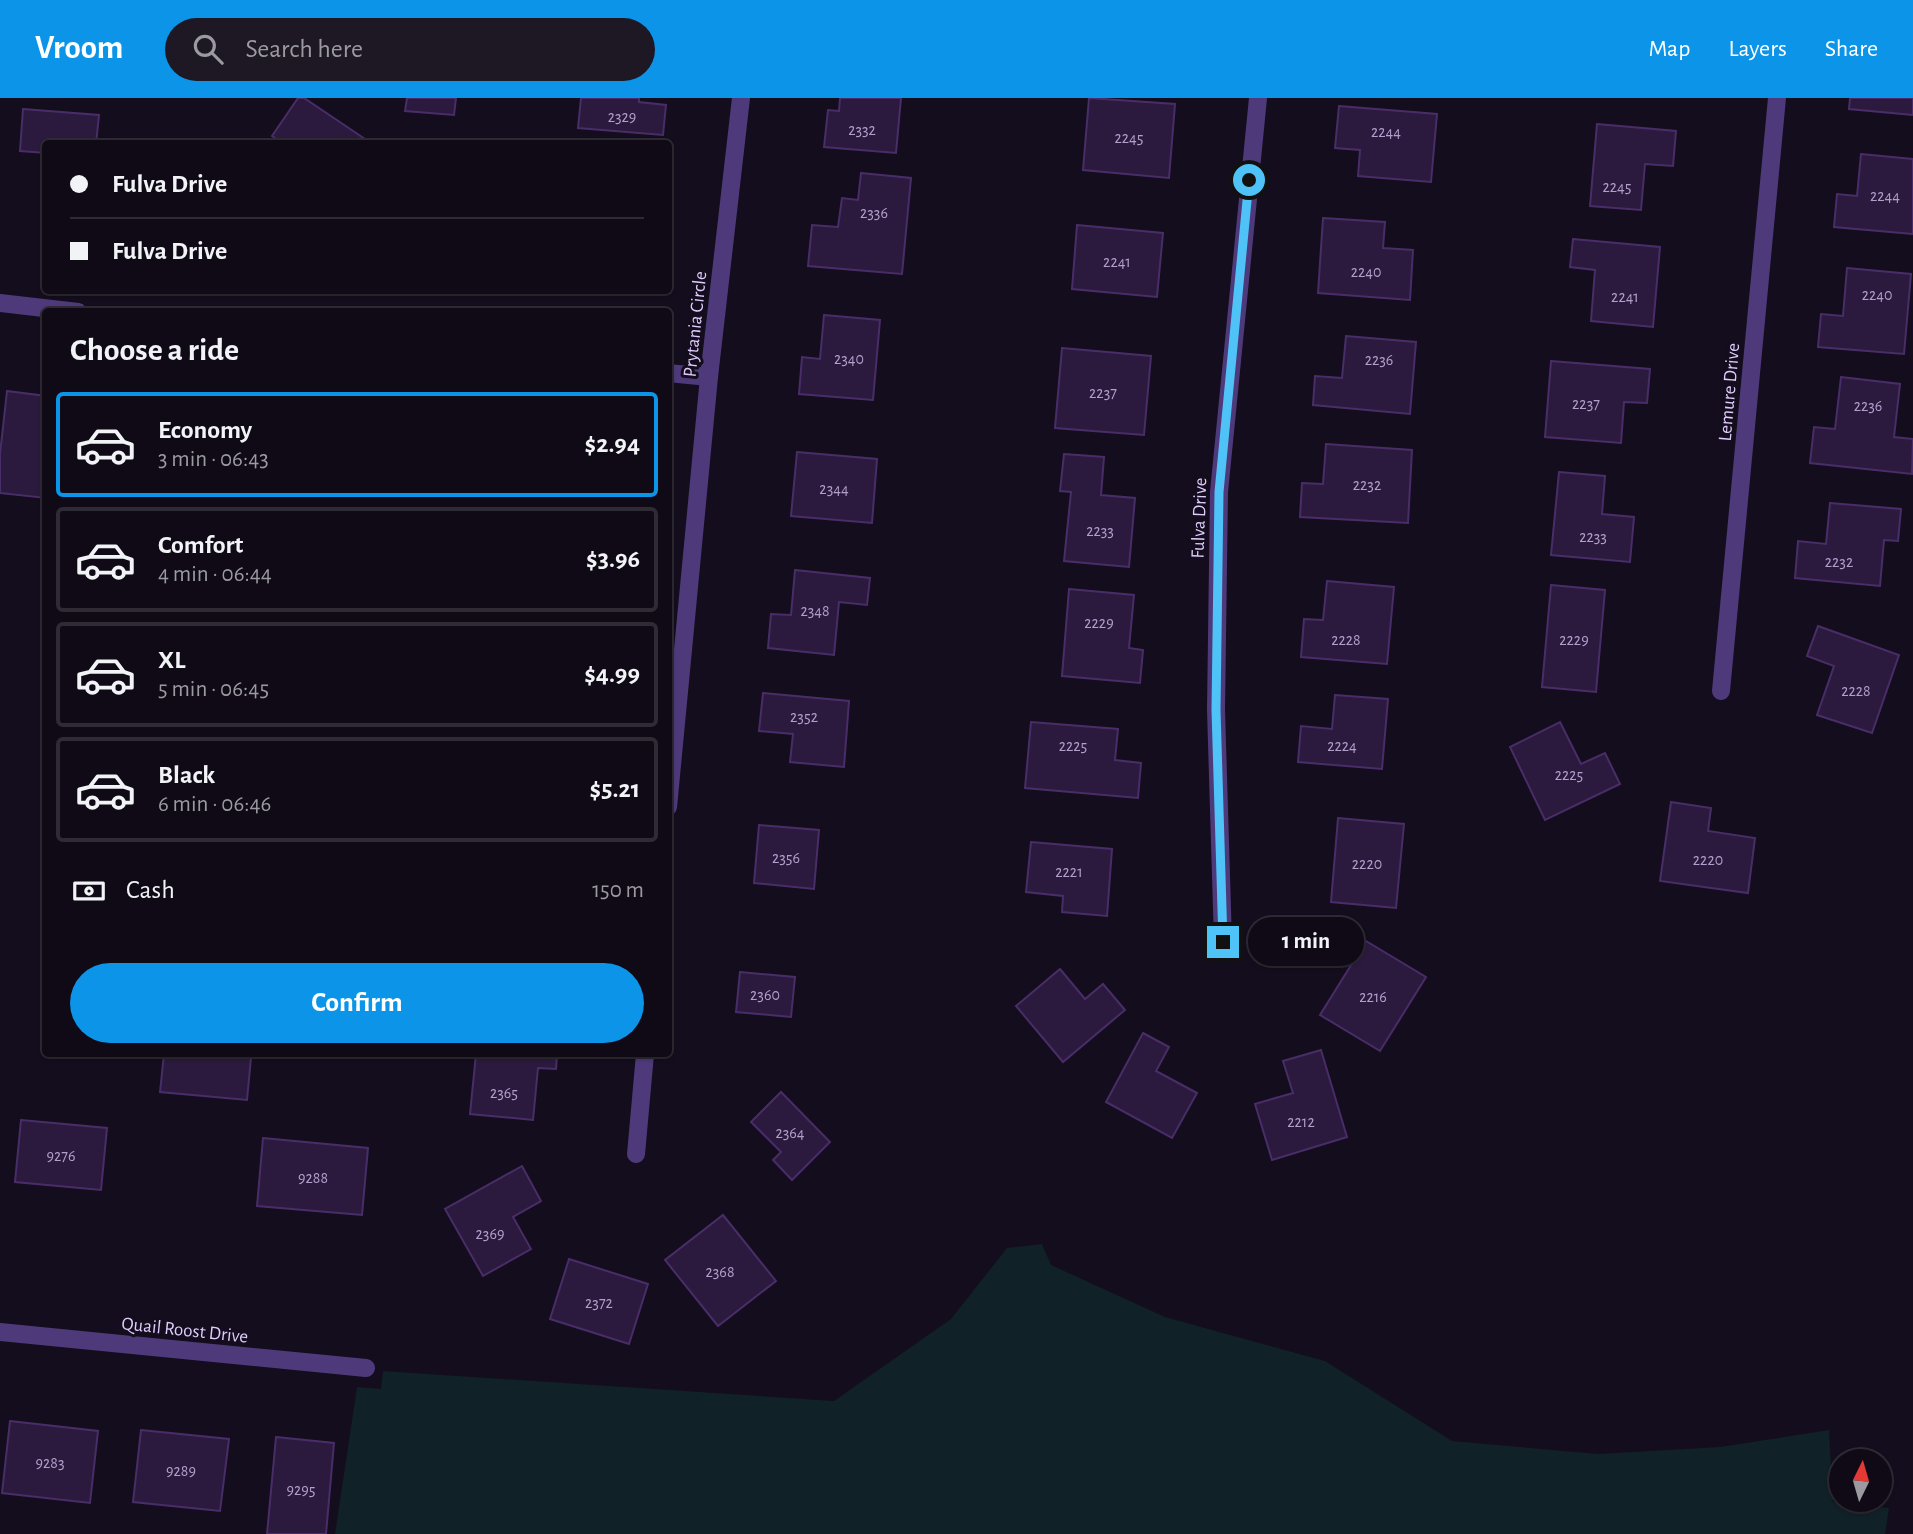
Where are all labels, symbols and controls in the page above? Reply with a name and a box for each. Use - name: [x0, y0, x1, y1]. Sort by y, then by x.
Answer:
- search box: [165, 18, 655, 81]
- icon: search: [189, 30, 227, 68]
- text: Vroom: [35, 32, 123, 65]
- text: Search here: [245, 36, 363, 62]
- text: Map: [1648, 37, 1690, 61]
- text: Layers: [1728, 37, 1787, 61]
- text: Share: [1825, 37, 1878, 61]
- house number: 2329: [608, 109, 636, 125]
- house number: 2332: [848, 122, 876, 138]
- house number: 2244: [1371, 124, 1401, 140]
- house number: 2245: [1115, 130, 1143, 146]
- route start: [1233, 164, 1265, 196]
- text: Fulva Drive: [112, 171, 227, 197]
- house number: 2245: [1603, 179, 1631, 195]
- house number: 2244: [1870, 188, 1900, 204]
- house number: 2336: [860, 205, 888, 221]
- text: Fulva Drive: [112, 238, 227, 264]
- house number: 2241: [1103, 254, 1131, 270]
- house number: 2240: [1351, 264, 1381, 280]
- street label: Prytania Circle: [680, 270, 711, 378]
- house number: 2240: [1862, 287, 1892, 303]
- house number: 2241: [1611, 289, 1639, 305]
- text: Choose a ride: [70, 334, 239, 366]
- street label: Lemure Drive: [1716, 342, 1743, 442]
- house number: 2340: [834, 351, 864, 367]
- house number: 2236: [1365, 352, 1393, 368]
- house number: 2237: [1089, 385, 1117, 401]
- house number: 2237: [1572, 396, 1600, 412]
- house number: 2236: [1854, 398, 1882, 414]
- icon: car: [74, 413, 137, 476]
- text: Economy: [158, 417, 252, 443]
- text: $2.94: [584, 431, 640, 457]
- text: 3 min · 06:43: [158, 448, 269, 471]
- street label: Fulva Drive: [1189, 477, 1210, 559]
- house number: 2232: [1353, 477, 1381, 493]
- house number: 2344: [819, 481, 849, 497]
- house number: 2233: [1086, 523, 1114, 539]
- icon: car: [74, 528, 137, 591]
- house number: 2233: [1579, 529, 1607, 545]
- text: Comfort: [158, 532, 243, 558]
- text: $3.96: [586, 546, 640, 572]
- house number: 2232: [1825, 554, 1853, 570]
- text: 4 min · 06:44: [158, 563, 272, 586]
- house number: 2348: [800, 603, 830, 619]
- house number: 2229: [1084, 615, 1114, 631]
- house number: 2228: [1331, 632, 1361, 648]
- house number: 2229: [1559, 632, 1589, 648]
- icon: car: [74, 643, 137, 706]
- text: XL: [158, 647, 185, 673]
- text: $4.99: [584, 661, 640, 687]
- text: 5 min · 06:45: [158, 678, 269, 701]
- house number: 2228: [1841, 683, 1871, 699]
- house number: 2352: [790, 709, 818, 725]
- house number: 2225: [1059, 738, 1087, 754]
- house number: 2224: [1327, 738, 1357, 754]
- icon: car: [74, 758, 137, 821]
- text: Black: [158, 762, 215, 788]
- house number: 2225: [1555, 767, 1583, 783]
- text: $5.21: [590, 776, 640, 802]
- text: 6 min · 06:46: [158, 793, 271, 816]
- house number: 2356: [772, 850, 800, 866]
- house number: 2220: [1693, 852, 1723, 868]
- house number: 2220: [1352, 856, 1382, 872]
- house number: 2221: [1055, 864, 1083, 880]
- icon: cash: [70, 872, 108, 910]
- text: Cash: [126, 877, 175, 903]
- text: 150 m: [592, 879, 644, 902]
- callout: 1 min: [1248, 918, 1363, 966]
- route end: [1207, 926, 1239, 958]
- text: 1 min: [1282, 930, 1330, 953]
- button: Confirm: [70, 963, 644, 1043]
- house number: 2360: [750, 987, 780, 1003]
- house number: 2216: [1359, 989, 1387, 1005]
- house number: 2365: [490, 1085, 518, 1101]
- house number: 2212: [1287, 1114, 1315, 1130]
- house number: 2364: [775, 1125, 805, 1141]
- house number: 9276: [47, 1148, 76, 1164]
- house number: 9288: [298, 1170, 328, 1186]
- house number: 2369: [476, 1226, 504, 1242]
- house number: 2368: [706, 1264, 734, 1280]
- house number: 2372: [585, 1295, 613, 1311]
- street label: Quail Roost Drive: [121, 1314, 249, 1347]
- north arrow: [1829, 1449, 1892, 1512]
- map controls: [1829, 1449, 1892, 1512]
- house number: 9283: [36, 1455, 64, 1471]
- house number: 9289: [166, 1463, 196, 1479]
- house number: 9295: [286, 1482, 316, 1498]

